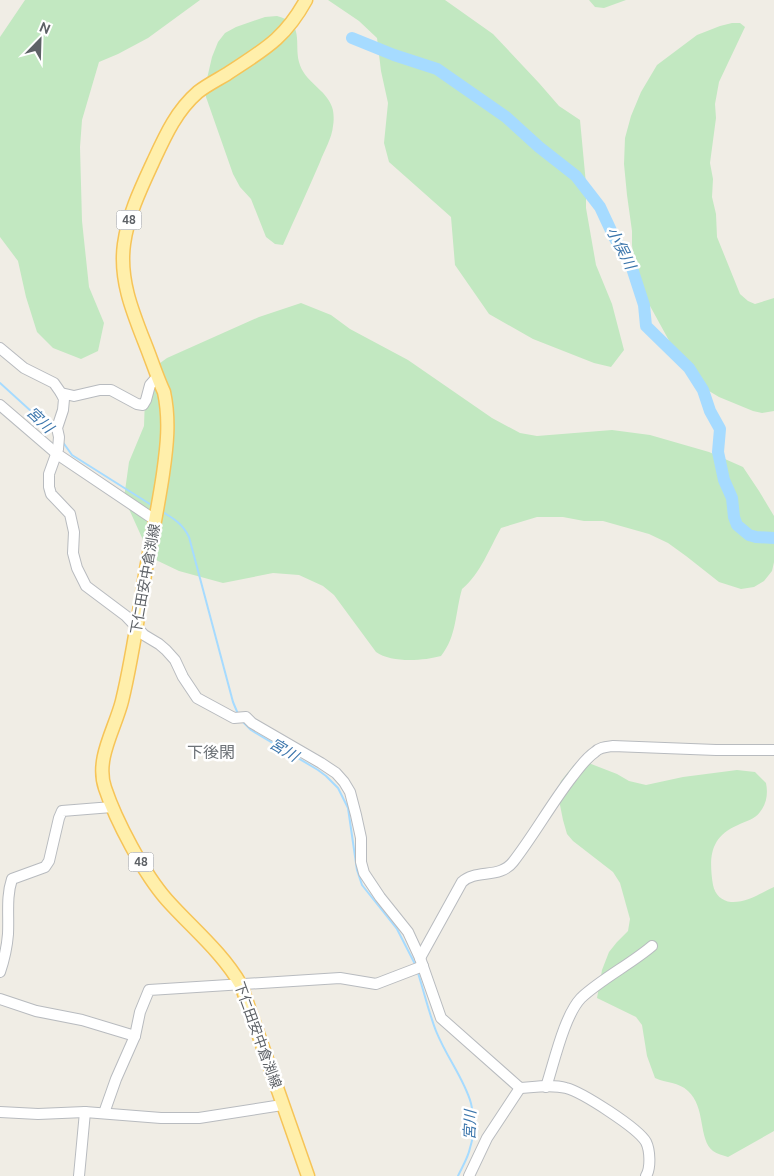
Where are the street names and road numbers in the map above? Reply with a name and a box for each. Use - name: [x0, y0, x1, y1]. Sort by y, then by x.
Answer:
- road number: 48: [116, 210, 142, 230]
- street label: 下仁田安中倉渕線: [127, 522, 163, 636]
- road number: 48: [128, 852, 154, 872]
- street label: 下仁田安中倉渕線: [231, 980, 285, 1090]

